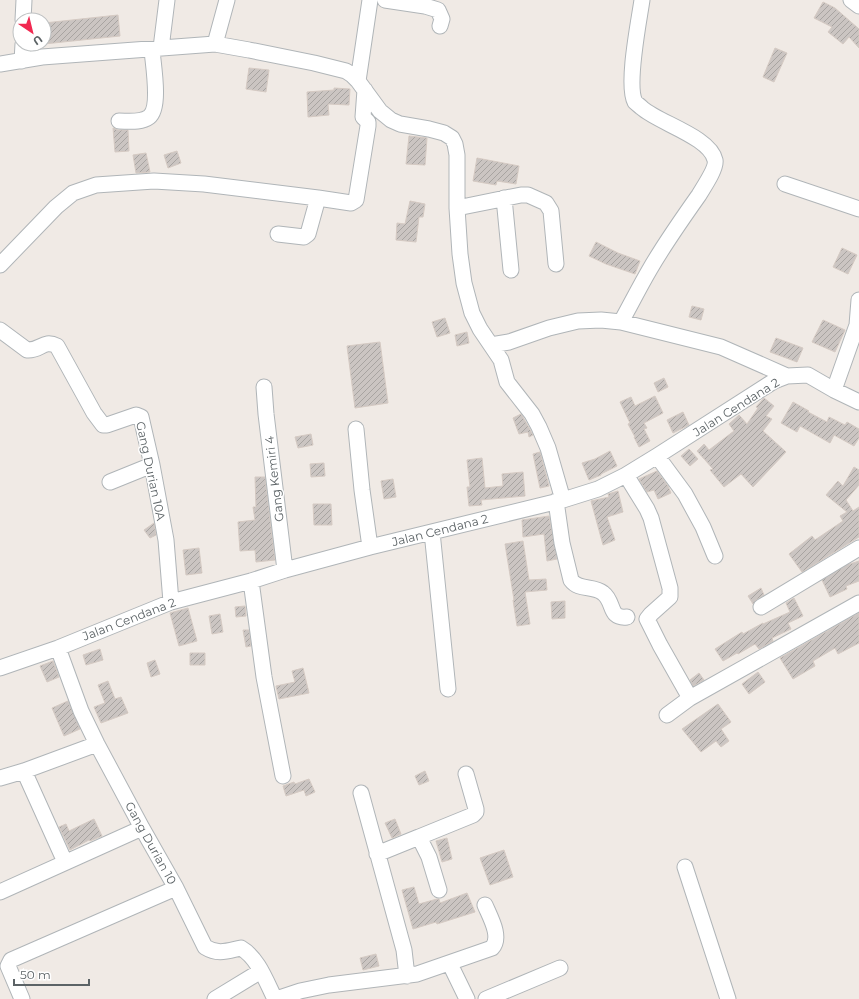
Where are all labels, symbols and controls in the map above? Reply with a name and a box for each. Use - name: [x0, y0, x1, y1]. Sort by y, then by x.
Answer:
- north arrow: [12, 12, 52, 52]
- text: U: [30, 32, 45, 48]
- street label: Jalan Cendana 2: [689, 374, 782, 440]
- street label: Gang Durian 10A: [133, 420, 169, 522]
- street label: Gang Kemiri 4: [261, 435, 287, 523]
- street label: Jalan Cendana 2: [389, 511, 490, 549]
- street label: Jalan Cendana 2: [79, 594, 178, 644]
- street label: Gang Durian 10: [122, 799, 180, 887]
- scale bar: [14, 961, 89, 987]
- text: 50 m: [20, 967, 51, 982]

